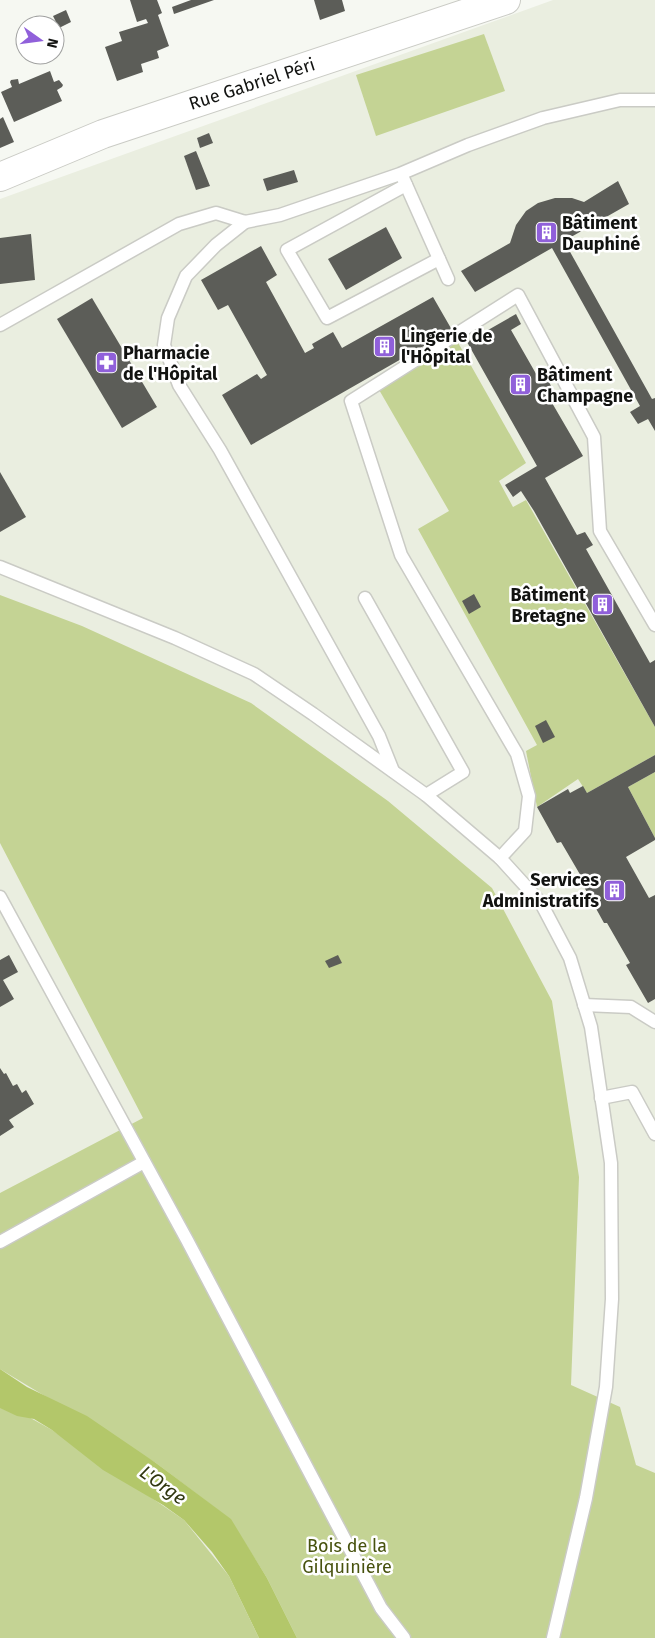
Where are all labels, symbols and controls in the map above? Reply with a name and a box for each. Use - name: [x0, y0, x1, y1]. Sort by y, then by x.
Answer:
- north arrow: [15, 15, 65, 65]
- text: N: [43, 36, 62, 50]
- street label: Rue Gabriel Péri: [186, 53, 318, 115]
- place label: Bâtiment Dauphiné: [562, 212, 640, 255]
- building icon: Bâtiment Dauphiné: [534, 221, 558, 245]
- place label: Lingerie de l'Hôpital: [401, 325, 492, 368]
- building icon: Lingerie de l'Hôpital: [373, 334, 397, 358]
- place label: Pharmacie de l'Hôpital: [123, 342, 218, 385]
- pharmacy icon: Pharmacie de l'Hôpital: [95, 351, 119, 375]
- place label: Bâtiment Champagne: [537, 364, 633, 407]
- building icon: Bâtiment Champagne: [509, 373, 533, 397]
- place label: Bâtiment Bretagne: [511, 584, 587, 627]
- building icon: Bâtiment Bretagne: [590, 593, 614, 617]
- place label: Services Administratifs: [482, 869, 599, 912]
- building icon: Services Administratifs: [603, 878, 627, 902]
- water label: L'Orge: [135, 1460, 191, 1510]
- park label: Bois de la Gilquinière: [302, 1535, 392, 1578]

